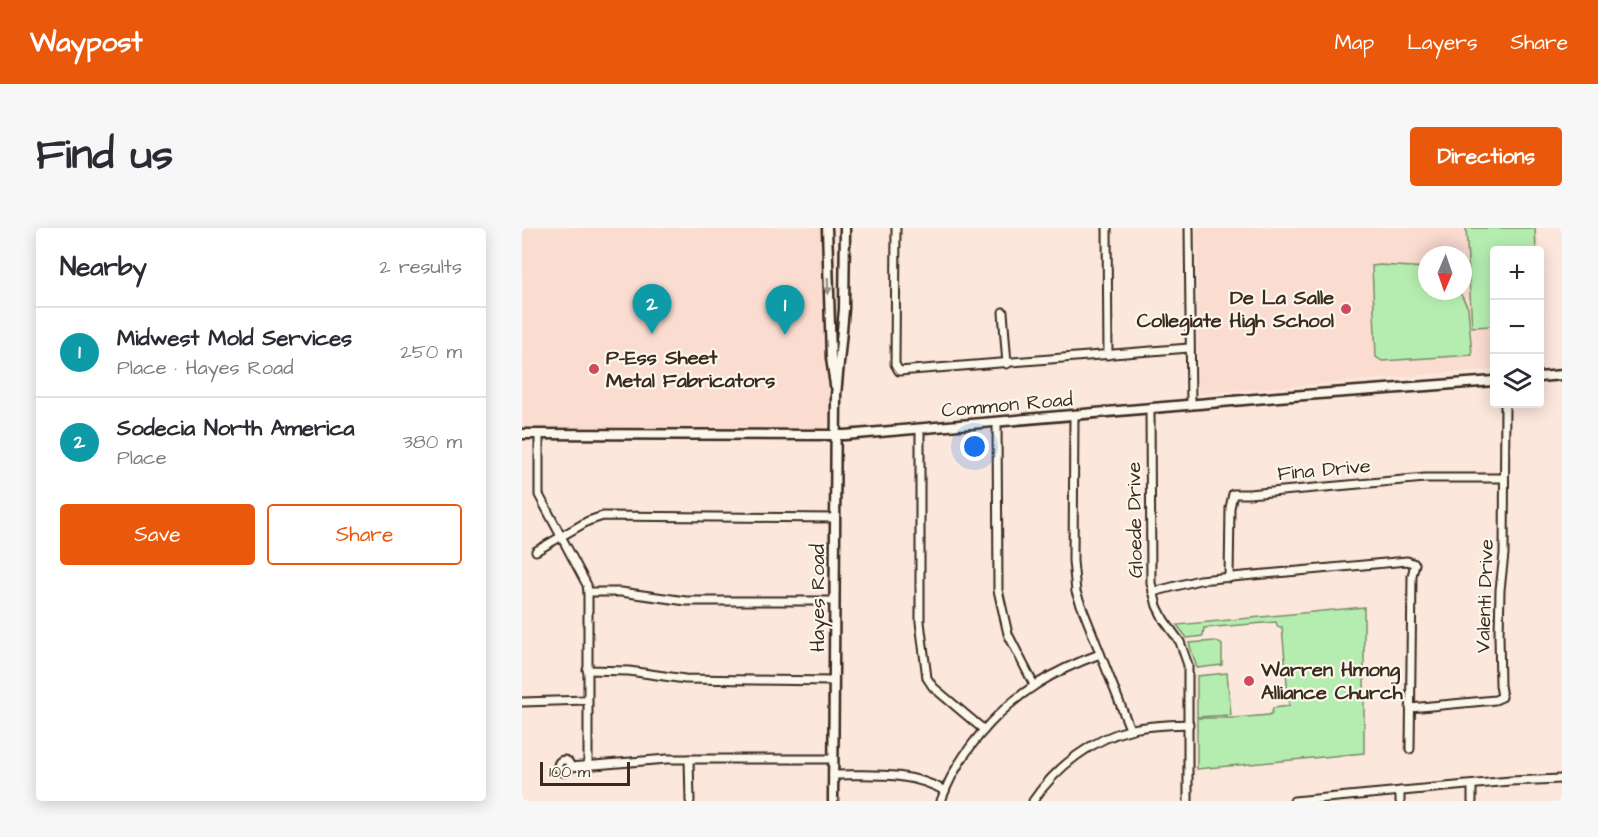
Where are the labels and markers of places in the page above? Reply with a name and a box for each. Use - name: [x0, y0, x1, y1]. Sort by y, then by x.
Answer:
- place label: De La Salle Collegiate High School: [1137, 284, 1334, 336]
- pin: 2: [632, 285, 672, 334]
- pin: 1: [766, 285, 804, 335]
- marker: De La Salle Collegiate High School: [1339, 302, 1353, 316]
- place label: P-Ess Sheet Metal Fabricators: [606, 344, 775, 395]
- marker: P-Ess Sheet Metal Fabricators: [587, 362, 601, 376]
- place label: Warren Hmong Alliance Church: [1260, 656, 1404, 707]
- marker: Warren Hmong Alliance Church: [1242, 674, 1256, 688]

